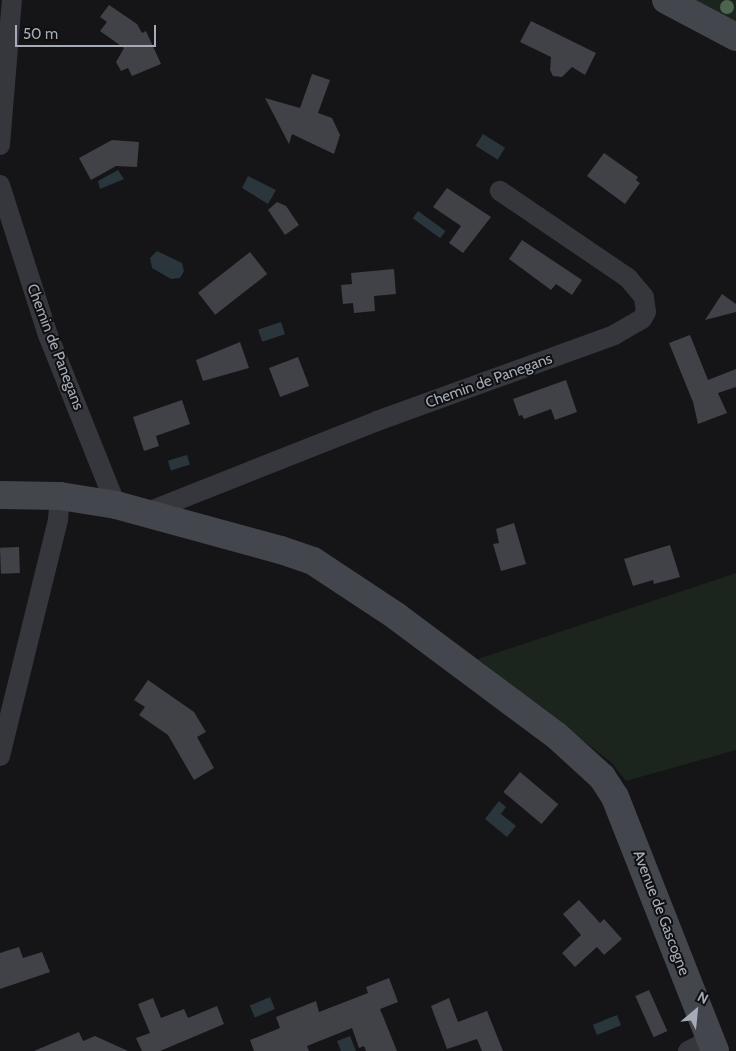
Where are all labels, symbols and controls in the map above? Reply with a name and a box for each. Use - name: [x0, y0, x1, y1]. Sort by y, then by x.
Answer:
- scale bar: [18, 15, 159, 47]
- text: 50 m: [23, 25, 58, 43]
- street label: Chemin de Panegans: [23, 281, 87, 413]
- street label: Chemin de Panegans: [423, 350, 555, 412]
- street label: Avenue de Gascogne: [629, 848, 693, 978]
- north arrow: [671, 986, 721, 1036]
- text: N: [694, 987, 712, 1008]

